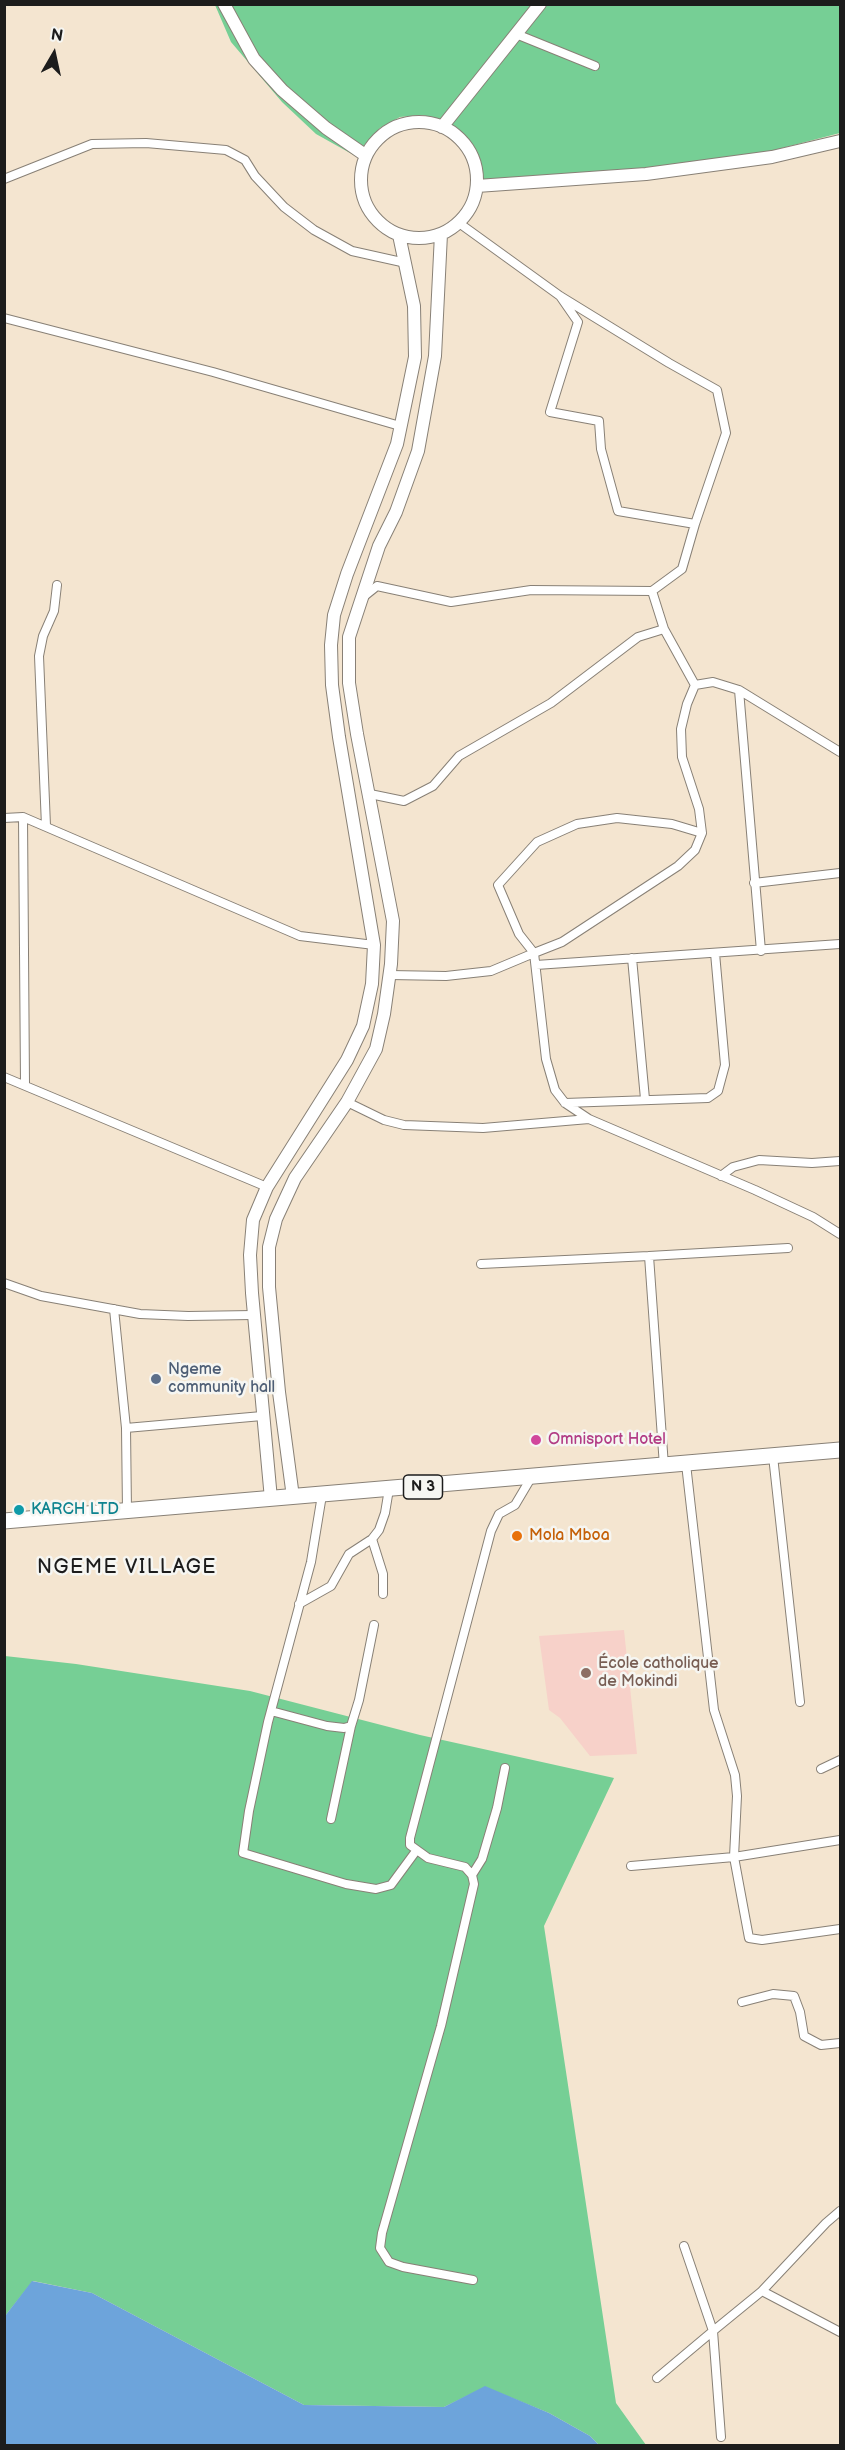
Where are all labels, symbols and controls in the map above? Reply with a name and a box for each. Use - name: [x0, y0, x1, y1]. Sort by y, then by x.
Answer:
- north arrow: [24, 24, 84, 84]
- text: N: [49, 25, 64, 46]
- place label: Ngeme community hall: [168, 1360, 275, 1398]
- marker: Ngeme community hall: [149, 1372, 163, 1386]
- place label: Omnisport Hotel: [548, 1430, 666, 1450]
- marker: Omnisport Hotel: [529, 1433, 543, 1447]
- road number: N 3: [404, 1475, 442, 1499]
- place label: KARCH LTD: [31, 1500, 119, 1520]
- marker: KARCH LTD: [12, 1503, 26, 1517]
- place label: Mola Mboa: [529, 1526, 610, 1546]
- marker: Mola Mboa: [510, 1529, 524, 1543]
- district label: NGEME VILLAGE: [37, 1556, 217, 1580]
- place label: École catholique de Mokindi: [598, 1654, 719, 1692]
- marker: École catholique de Mokindi: [579, 1666, 593, 1680]

